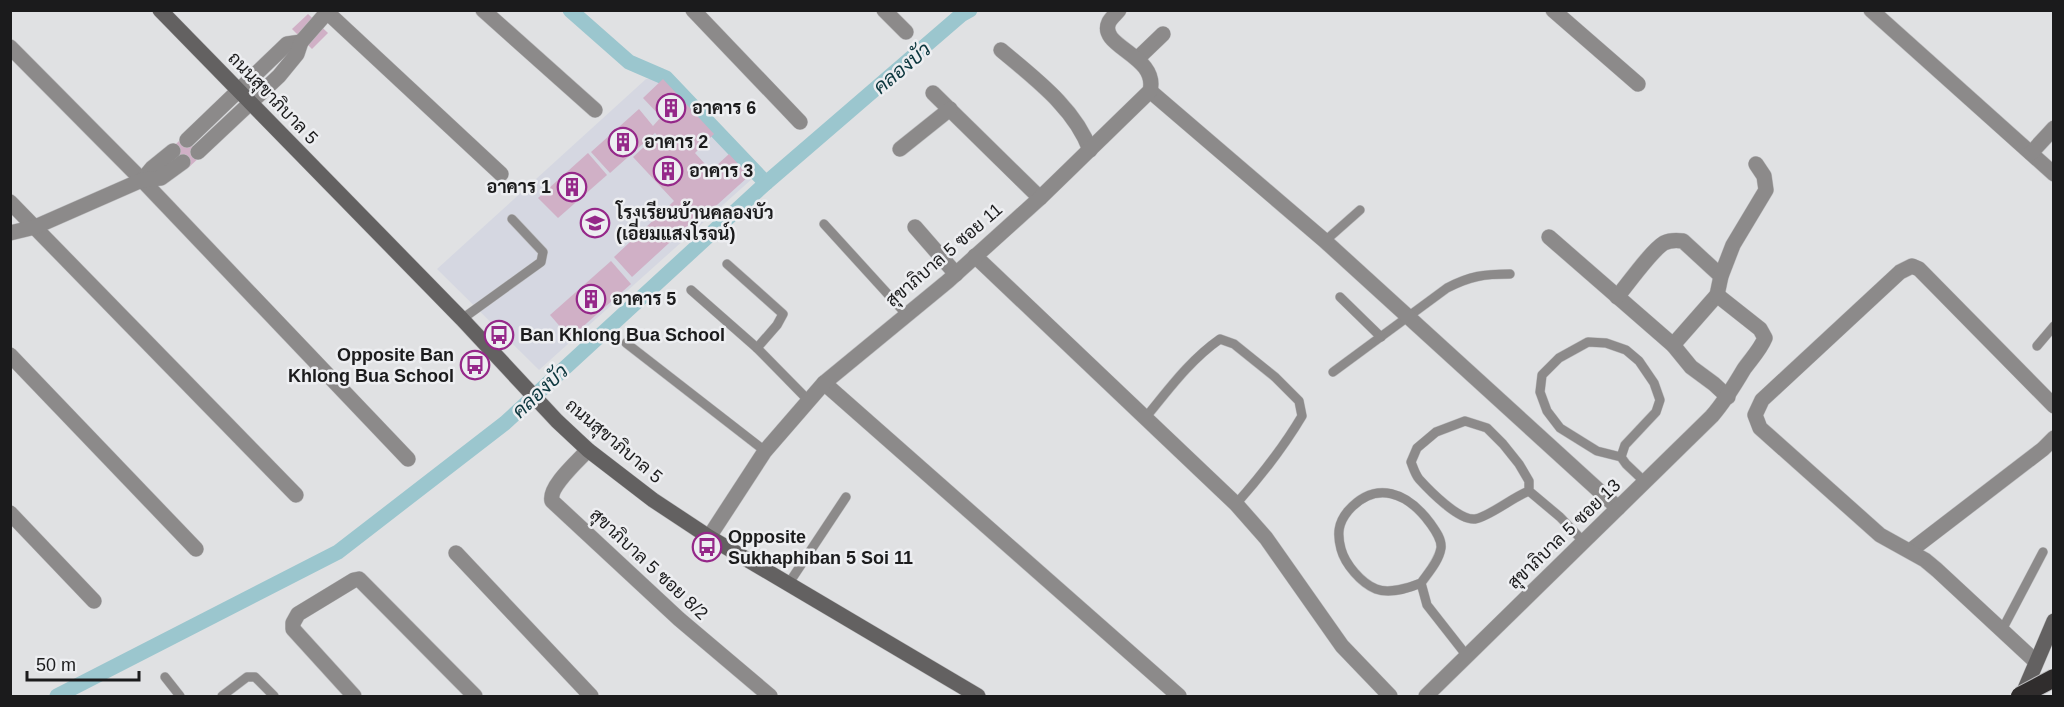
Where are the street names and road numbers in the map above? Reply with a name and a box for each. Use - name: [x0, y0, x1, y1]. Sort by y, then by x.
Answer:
- street label: ถนนสุขาภิบาล 5: [223, 47, 323, 150]
- street label: สุขาภิบาล 5 ซอย 11: [881, 198, 1007, 312]
- street label: ถนนสุขาภิบาล 5: [560, 394, 667, 489]
- street label: สุขาภิบาล 5 ซอย 13: [1503, 474, 1626, 594]
- street label: สุขาภิบาล 5 ซอย 8/2: [585, 504, 713, 625]

